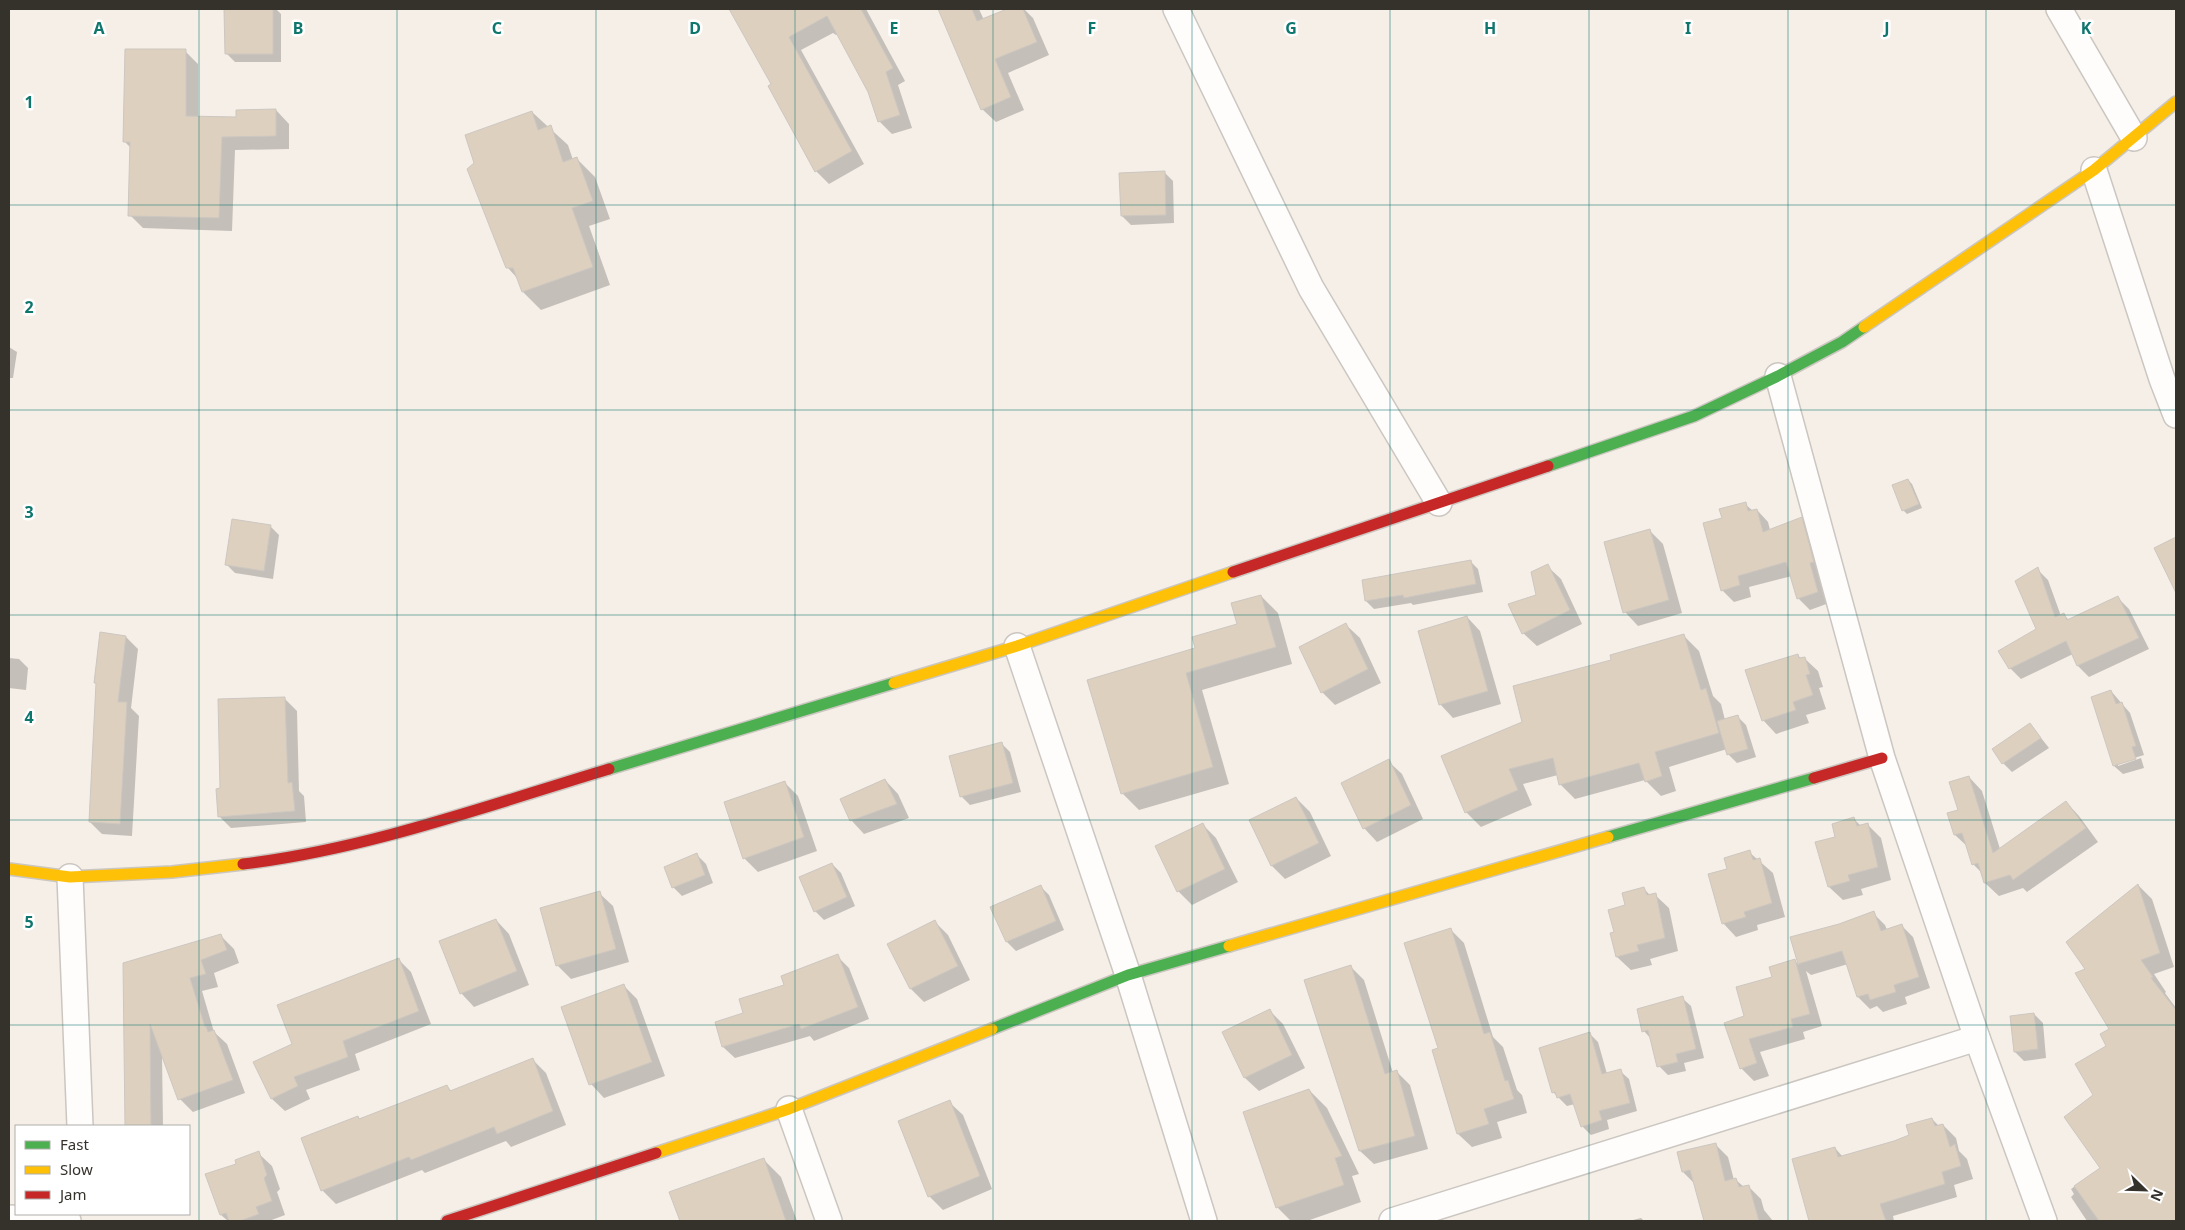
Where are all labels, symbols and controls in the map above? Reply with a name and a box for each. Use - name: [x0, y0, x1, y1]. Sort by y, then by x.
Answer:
- text: A: [93, 17, 105, 39]
- text: B: [293, 17, 303, 39]
- text: C: [492, 17, 502, 39]
- text: D: [689, 17, 701, 39]
- text: E: [890, 17, 899, 39]
- text: F: [1088, 17, 1096, 39]
- text: G: [1285, 17, 1297, 39]
- text: H: [1484, 17, 1496, 39]
- text: I: [1685, 17, 1691, 39]
- text: J: [1882, 17, 1890, 39]
- text: K: [2081, 17, 2092, 39]
- text: 1: [24, 91, 34, 113]
- text: 2: [24, 296, 34, 318]
- text: 3: [24, 501, 34, 523]
- text: 4: [24, 706, 34, 728]
- text: 5: [24, 911, 34, 933]
- legend: [15, 1125, 190, 1215]
- text: Fast: [60, 1134, 89, 1154]
- text: Slow: [60, 1159, 93, 1179]
- north arrow: [2120, 1165, 2170, 1215]
- text: Jam: [58, 1184, 87, 1204]
- text: N: [2146, 1186, 2168, 1204]

